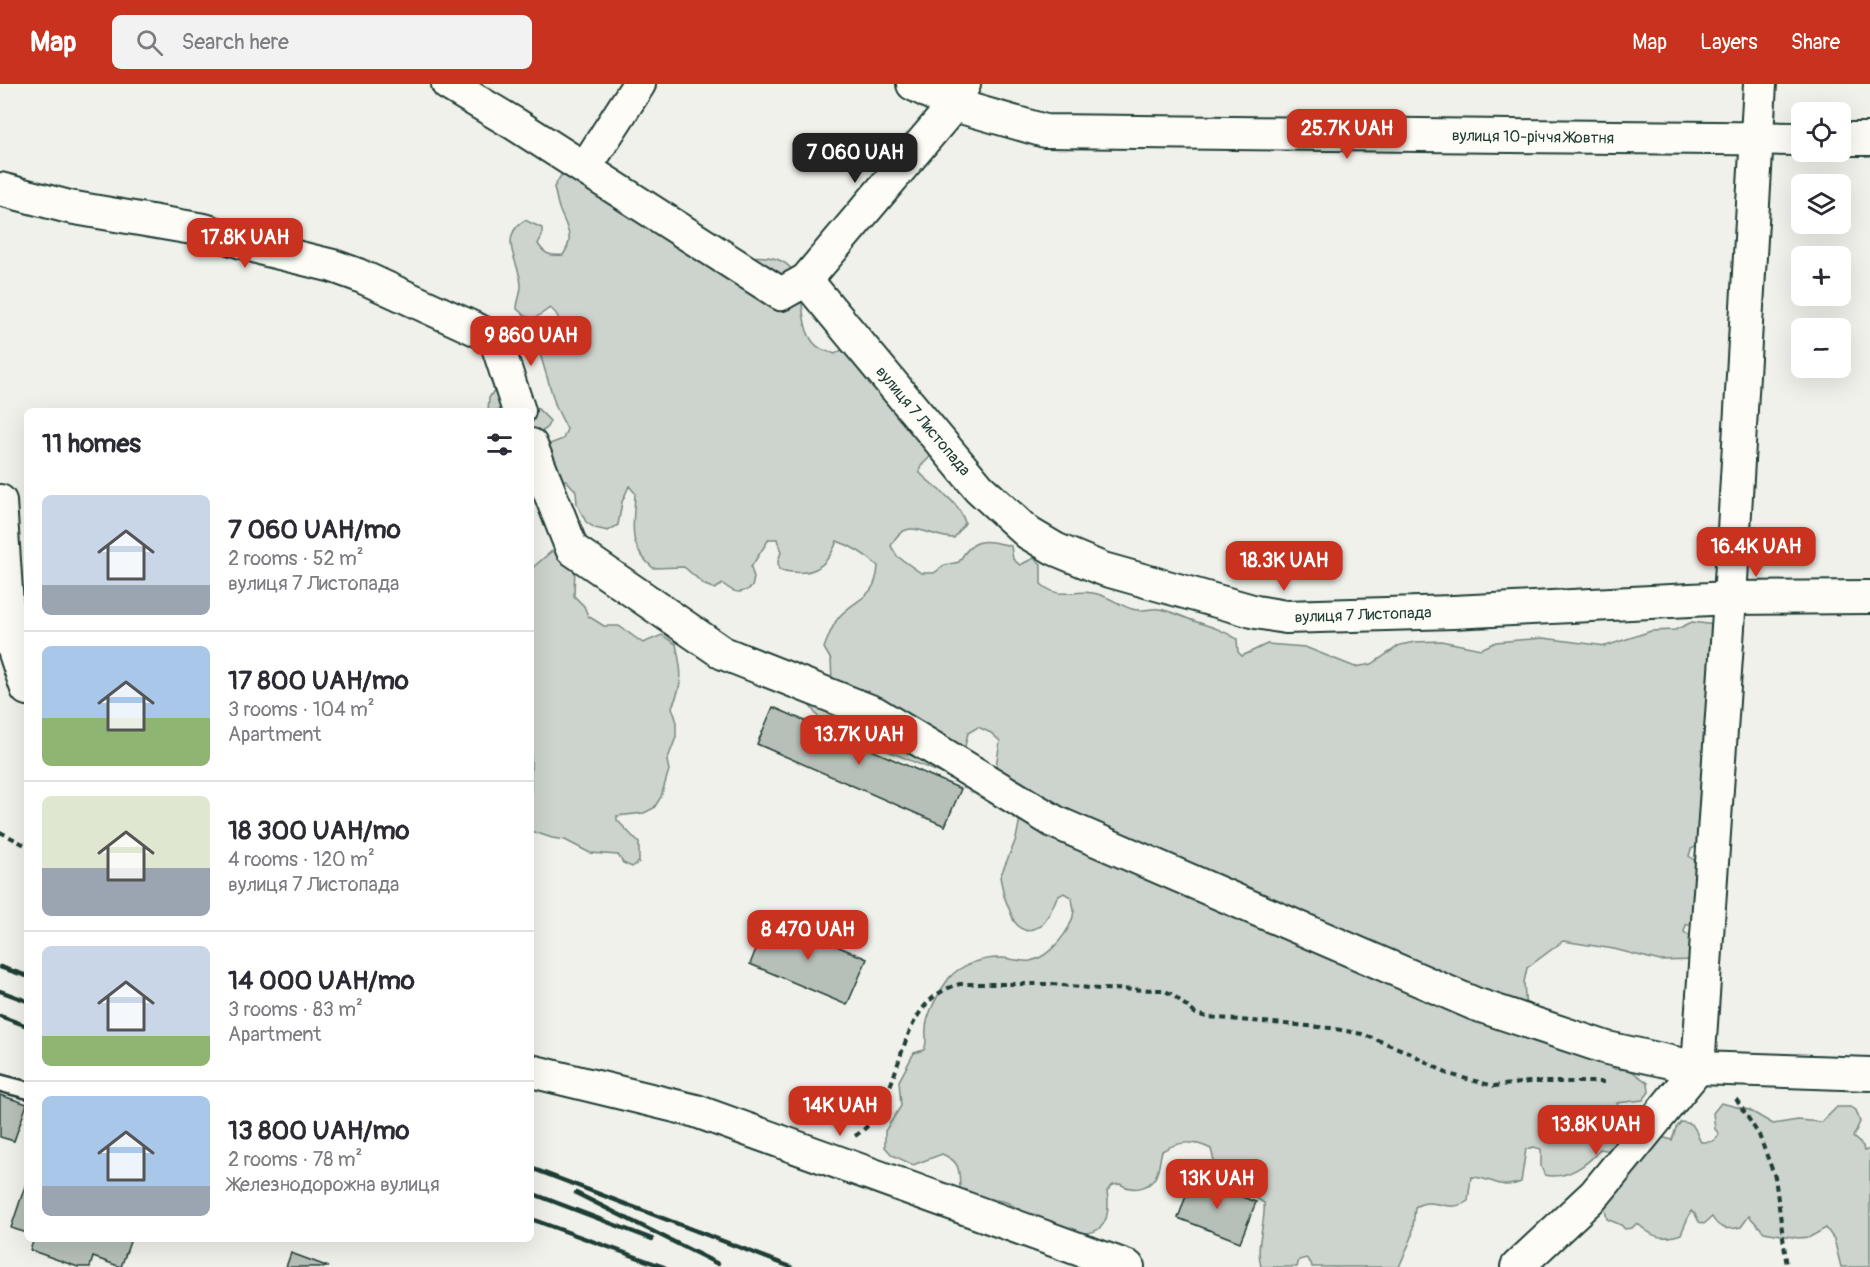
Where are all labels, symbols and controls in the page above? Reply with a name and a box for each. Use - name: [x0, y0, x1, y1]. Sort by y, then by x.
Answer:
- search box: [112, 15, 532, 69]
- text: Map: [30, 25, 76, 60]
- icon: search: [133, 26, 166, 59]
- text: Search here: [181, 28, 289, 56]
- text: Map: [1632, 29, 1667, 56]
- text: Layers: [1700, 29, 1758, 56]
- text: Share: [1791, 29, 1840, 56]
- map controls: [1791, 102, 1851, 378]
- button: locate: [1791, 102, 1851, 162]
- pin: 25.7K UAH: [1278, 109, 1416, 160]
- text: 25.7K UAH: [1301, 116, 1393, 141]
- street label: вулиця 10-річчя Жовтня: [1452, 126, 1614, 148]
- pin: 7 060 UAH: [786, 133, 924, 184]
- text: 7 060 UAH: [806, 140, 904, 165]
- button: layers: [1791, 174, 1851, 234]
- pin: 17.8K UAH: [176, 218, 314, 269]
- text: 17.8K UAH: [201, 225, 289, 250]
- button: +: [1791, 246, 1851, 306]
- pin: 9 860 UAH: [462, 316, 600, 367]
- button: −: [1791, 318, 1851, 378]
- text: 9 860 UAH: [484, 323, 578, 348]
- street label: вулиця 7 Листопада: [871, 362, 975, 480]
- text: 11 homes: [42, 428, 141, 460]
- icon: filters: [483, 428, 516, 461]
- text: 7 060 UAH/mo: [228, 514, 401, 546]
- icon: home: [90, 519, 162, 591]
- pin: 16.4K UAH: [1687, 527, 1825, 578]
- text: 16.4K UAH: [1711, 534, 1801, 559]
- pin: 18.3K UAH: [1215, 541, 1353, 592]
- text: 2 rooms · 52 m²: [228, 546, 364, 571]
- text: 18.3K UAH: [1240, 548, 1328, 573]
- text: вулиця 7 Листопада: [228, 571, 399, 596]
- street label: вулиця 7 Листопада: [1294, 603, 1432, 627]
- text: 17 800 UAH/mo: [228, 665, 409, 697]
- icon: home: [90, 670, 162, 742]
- text: 3 rooms · 104 m²: [228, 697, 375, 722]
- pin: 13.7K UAH: [790, 715, 928, 766]
- text: Apartment: [228, 722, 321, 747]
- text: 13.7K UAH: [814, 722, 904, 747]
- text: 18 300 UAH/mo: [228, 815, 410, 847]
- icon: home: [90, 820, 162, 892]
- text: 4 rooms · 120 m²: [228, 847, 375, 872]
- text: вулиця 7 Листопада: [228, 872, 399, 897]
- pin: 8 470 UAH: [739, 910, 877, 961]
- text: 8 470 UAH: [761, 917, 855, 942]
- text: 14 000 UAH/mo: [228, 965, 415, 997]
- icon: home: [90, 970, 162, 1042]
- text: 3 rooms · 83 m²: [228, 997, 363, 1022]
- text: Apartment: [228, 1022, 321, 1047]
- pin: 14K UAH: [785, 1086, 895, 1137]
- text: 14K UAH: [803, 1093, 877, 1118]
- pin: 13.8K UAH: [1527, 1105, 1665, 1156]
- text: 13.8K UAH: [1552, 1112, 1640, 1137]
- text: 13 800 UAH/mo: [228, 1115, 410, 1147]
- icon: home: [90, 1120, 162, 1192]
- text: 2 rooms · 78 m²: [228, 1147, 362, 1172]
- pin: 13K UAH: [1162, 1159, 1272, 1210]
- text: 13K UAH: [1180, 1166, 1254, 1191]
- text: Железнодорожна вулиця: [228, 1172, 440, 1197]

